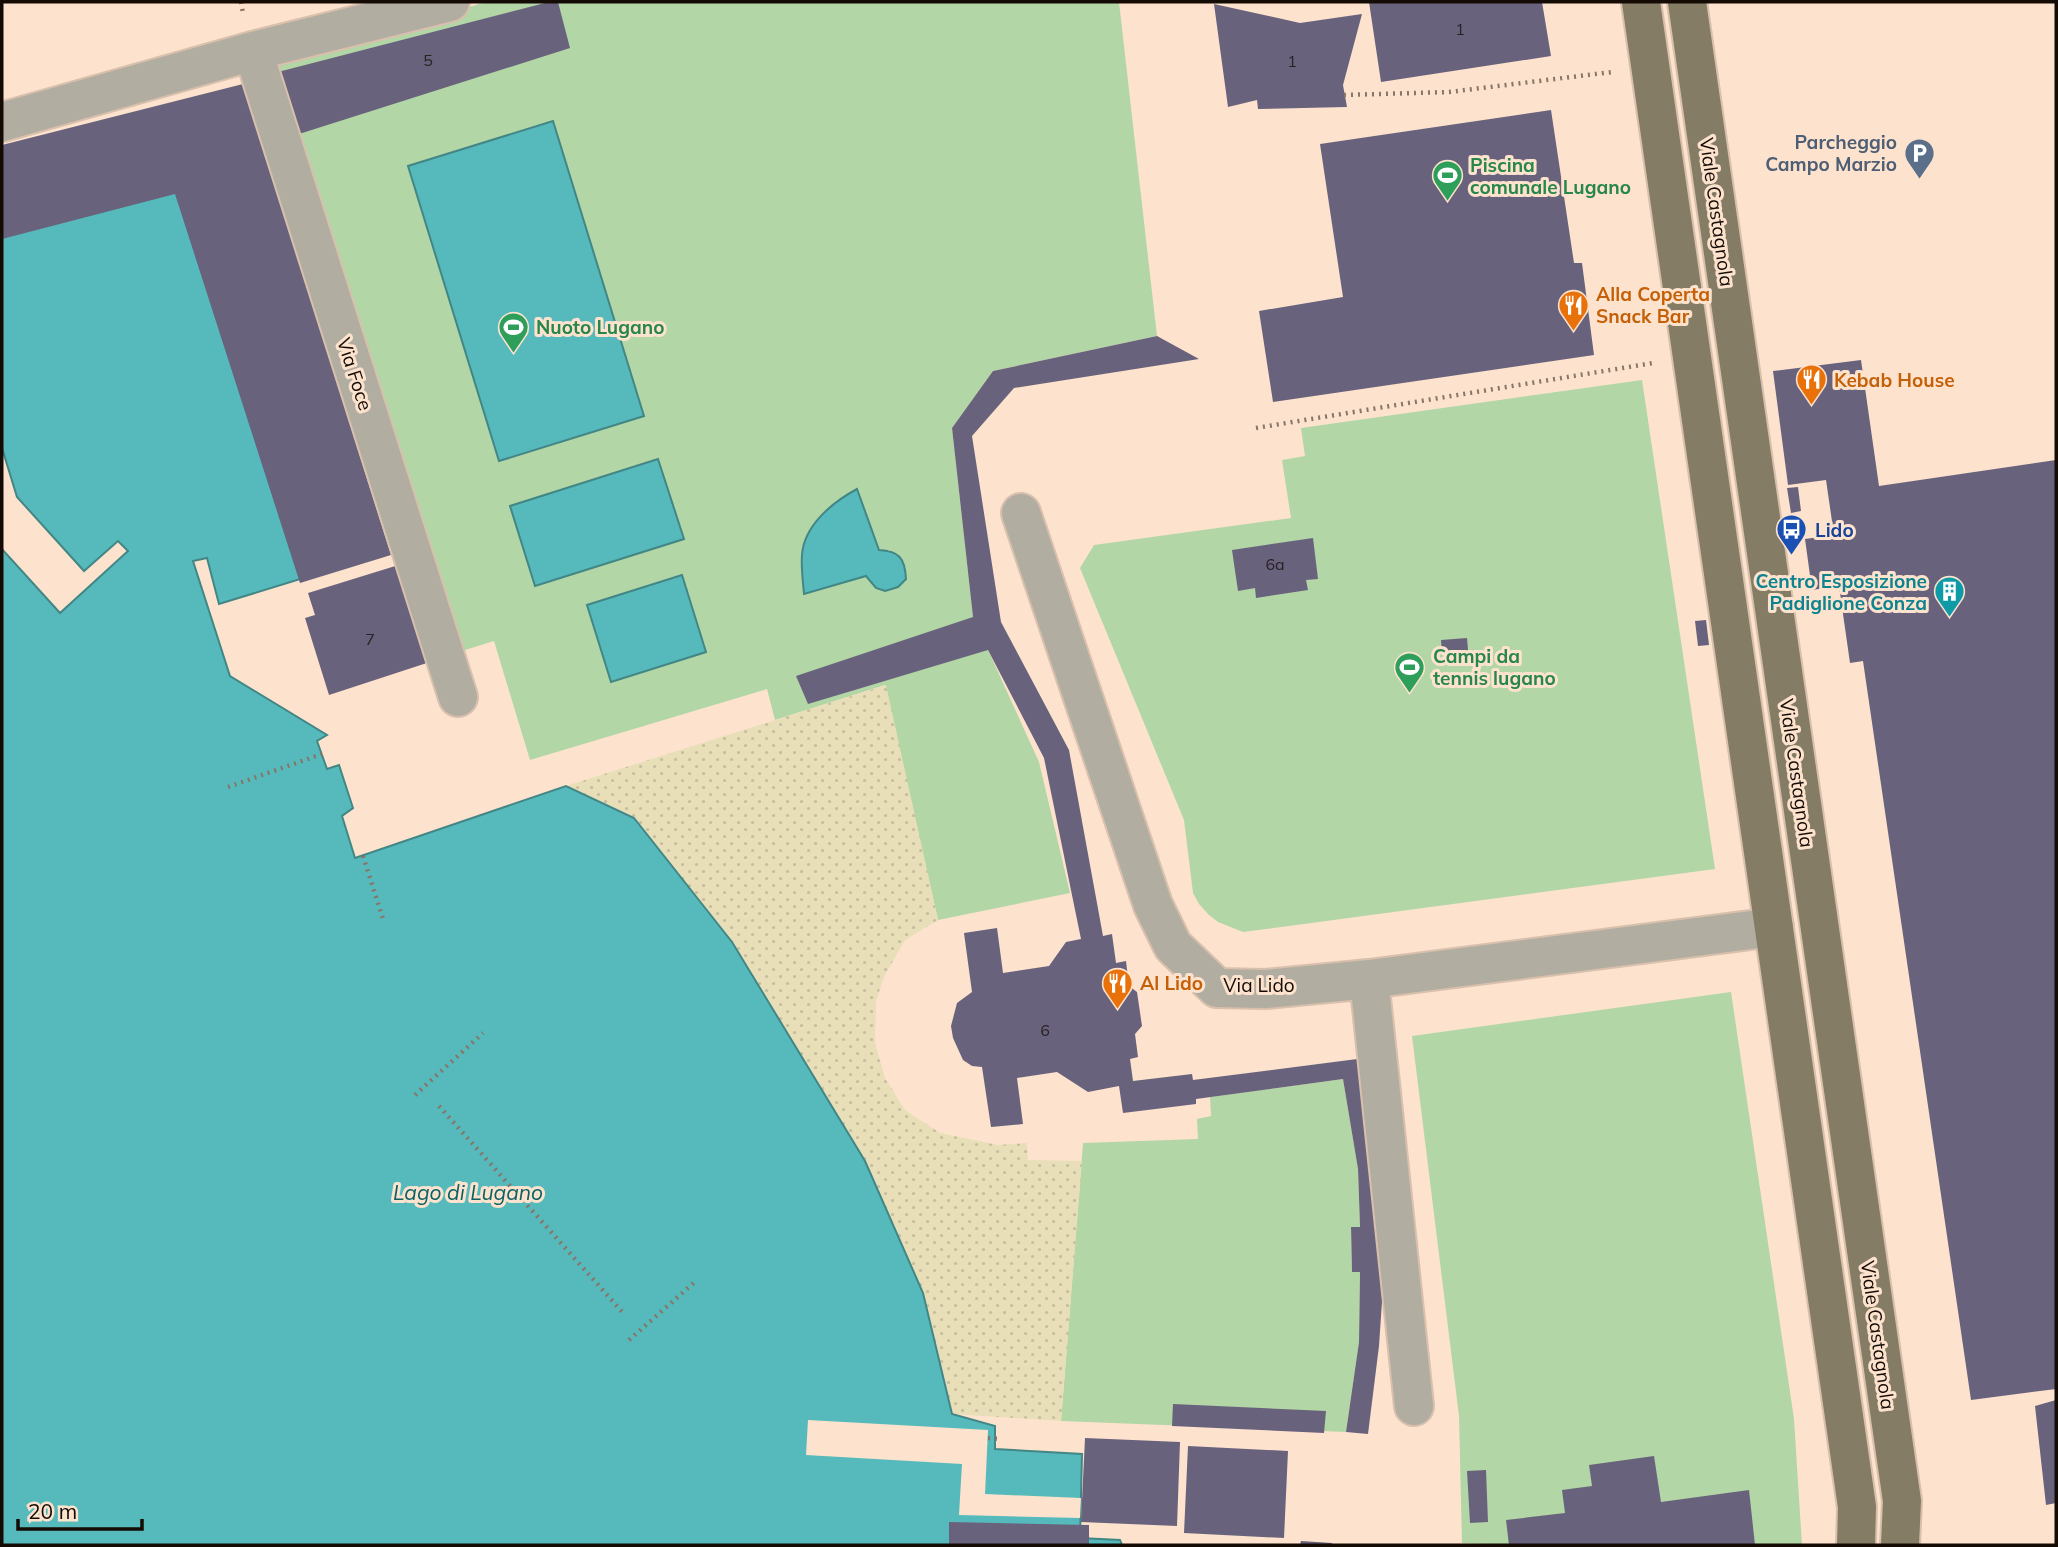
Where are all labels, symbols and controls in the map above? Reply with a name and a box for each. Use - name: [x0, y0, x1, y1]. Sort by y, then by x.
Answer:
- house number: 1: [1455, 19, 1465, 39]
- house number: 5: [423, 50, 433, 70]
- house number: 1: [1287, 51, 1297, 71]
- place label: Parcheggio Campo Marzio: [1765, 130, 1897, 176]
- street label: Viale Castagnola: [1695, 136, 1739, 288]
- parking icon: Parcheggio Campo Marzio: [1903, 136, 1937, 180]
- place label: Piscina comunale Lugano: [1470, 153, 1631, 199]
- sports icon: Piscina comunale Lugano: [1430, 159, 1464, 203]
- place label: Alla Coperta Snack Bar: [1596, 282, 1710, 328]
- restaurant icon: Alla Coperta Snack Bar: [1556, 288, 1590, 332]
- sports icon: Nuoto Lugano: [496, 310, 530, 354]
- place label: Nuoto Lugano: [536, 315, 664, 339]
- street label: Via Foce: [332, 335, 378, 413]
- restaurant icon: Kebab House: [1794, 363, 1828, 407]
- place label: Kebab House: [1834, 368, 1955, 392]
- bus stop icon: Lido: [1775, 513, 1809, 557]
- place label: Lido: [1815, 518, 1854, 542]
- house number: 6a: [1265, 554, 1285, 574]
- place label: Centro Esposizione Padiglione Conza: [1756, 569, 1927, 615]
- building icon: Centro Esposizione Padiglione Conza: [1933, 575, 1967, 619]
- house number: 7: [365, 629, 375, 649]
- place label: Campi da tennis lugano: [1433, 644, 1556, 690]
- sports icon: Campi da tennis lugano: [1393, 650, 1427, 694]
- street label: Viale Castagnola: [1775, 697, 1819, 849]
- restaurant icon: Al Lido: [1100, 966, 1134, 1010]
- place label: Al Lido: [1140, 971, 1203, 995]
- street label: Via Lido: [1223, 973, 1295, 997]
- house number: 6: [1040, 1020, 1050, 1040]
- water label: Lago di Lugano: [393, 1179, 543, 1205]
- street label: Viale Castagnola: [1856, 1259, 1900, 1411]
- scale bar: [18, 1488, 142, 1532]
- text: 20 m: [28, 1498, 77, 1524]

